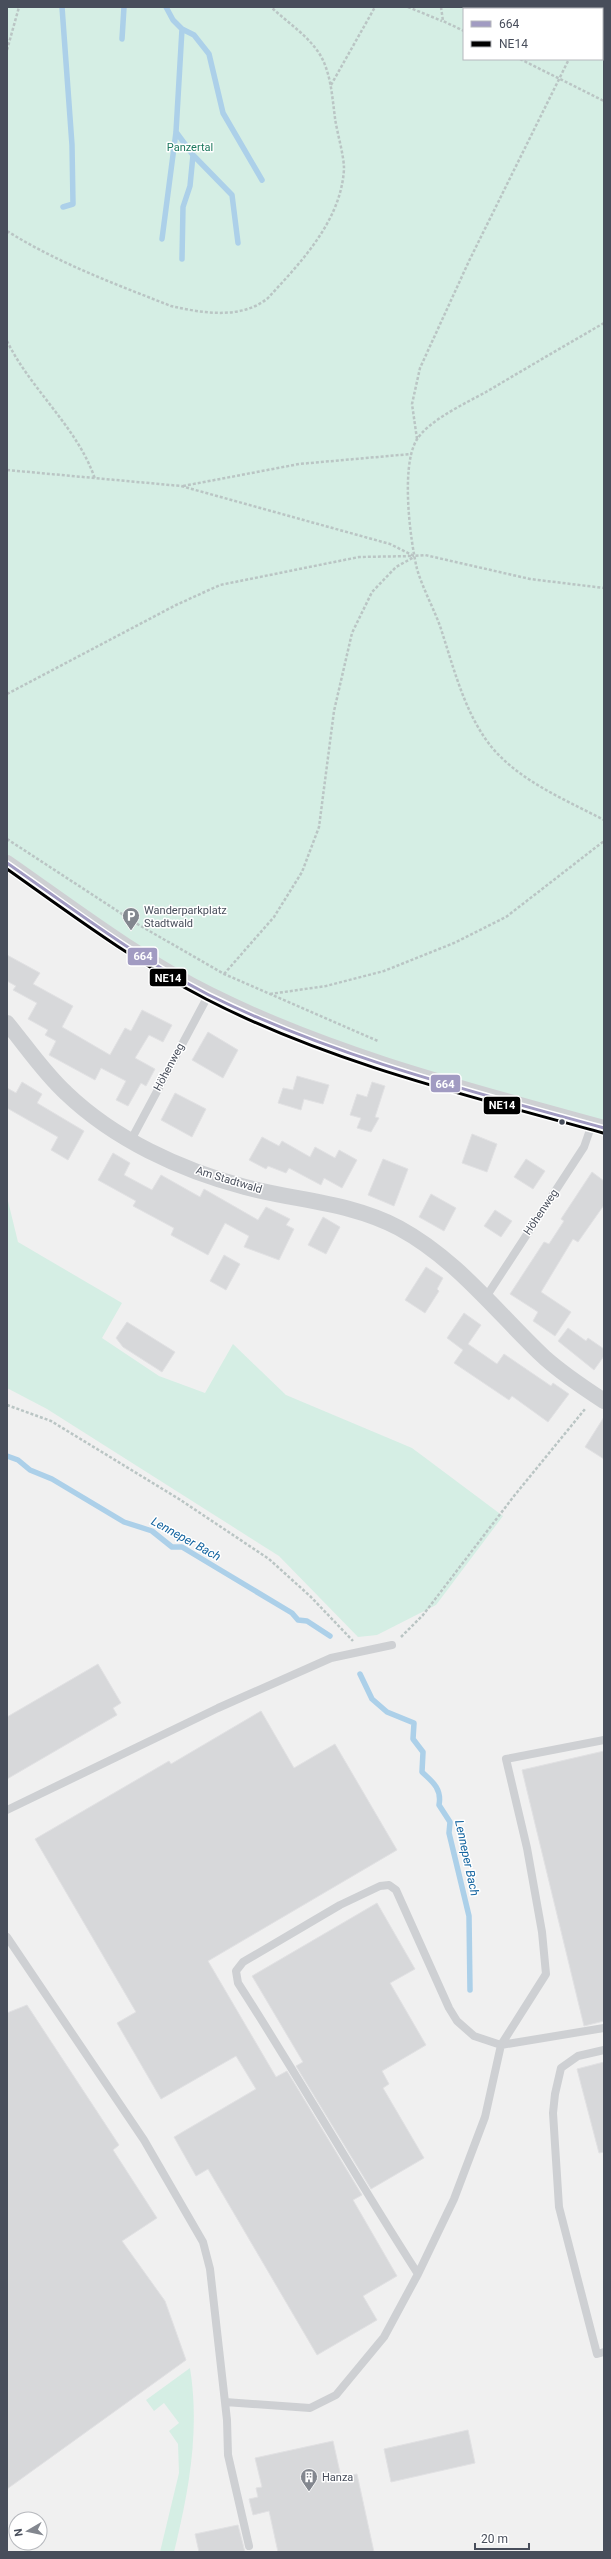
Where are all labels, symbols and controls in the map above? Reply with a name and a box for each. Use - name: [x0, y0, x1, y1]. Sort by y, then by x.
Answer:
- legend: [463, 8, 603, 60]
- text: 664: [499, 17, 519, 31]
- text: NE14: [499, 37, 528, 51]
- park label: Panzertal: [167, 141, 213, 154]
- place label: Wanderparkplatz Stadtwald: [144, 904, 227, 930]
- parking icon: Wanderparkplatz Stadtwald: [121, 906, 141, 931]
- line badge: 664: [127, 947, 158, 966]
- text: 664: [134, 950, 153, 963]
- line badge: NE14: [149, 968, 187, 987]
- text: NE14: [155, 972, 182, 985]
- street label: Höhenweg: [151, 1041, 187, 1093]
- line badge: 664: [430, 1074, 461, 1093]
- text: 664: [436, 1078, 455, 1091]
- line badge: NE14: [483, 1096, 521, 1115]
- text: NE14: [489, 1099, 516, 1112]
- unlabelled marker: [557, 1117, 567, 1127]
- street label: Am Stadtwald: [194, 1164, 264, 1196]
- street label: Höhenweg: [521, 1187, 561, 1237]
- water label: Lenneper Bach: [149, 1514, 223, 1564]
- water label: Lenneper Bach: [452, 1819, 482, 1897]
- building icon: Hanza: [299, 2467, 319, 2492]
- place label: Hanza: [322, 2471, 353, 2484]
- north arrow: [8, 2511, 48, 2551]
- scale bar: [475, 2525, 529, 2551]
- text: N: [12, 2527, 26, 2537]
- text: 20 m: [481, 2532, 508, 2546]

